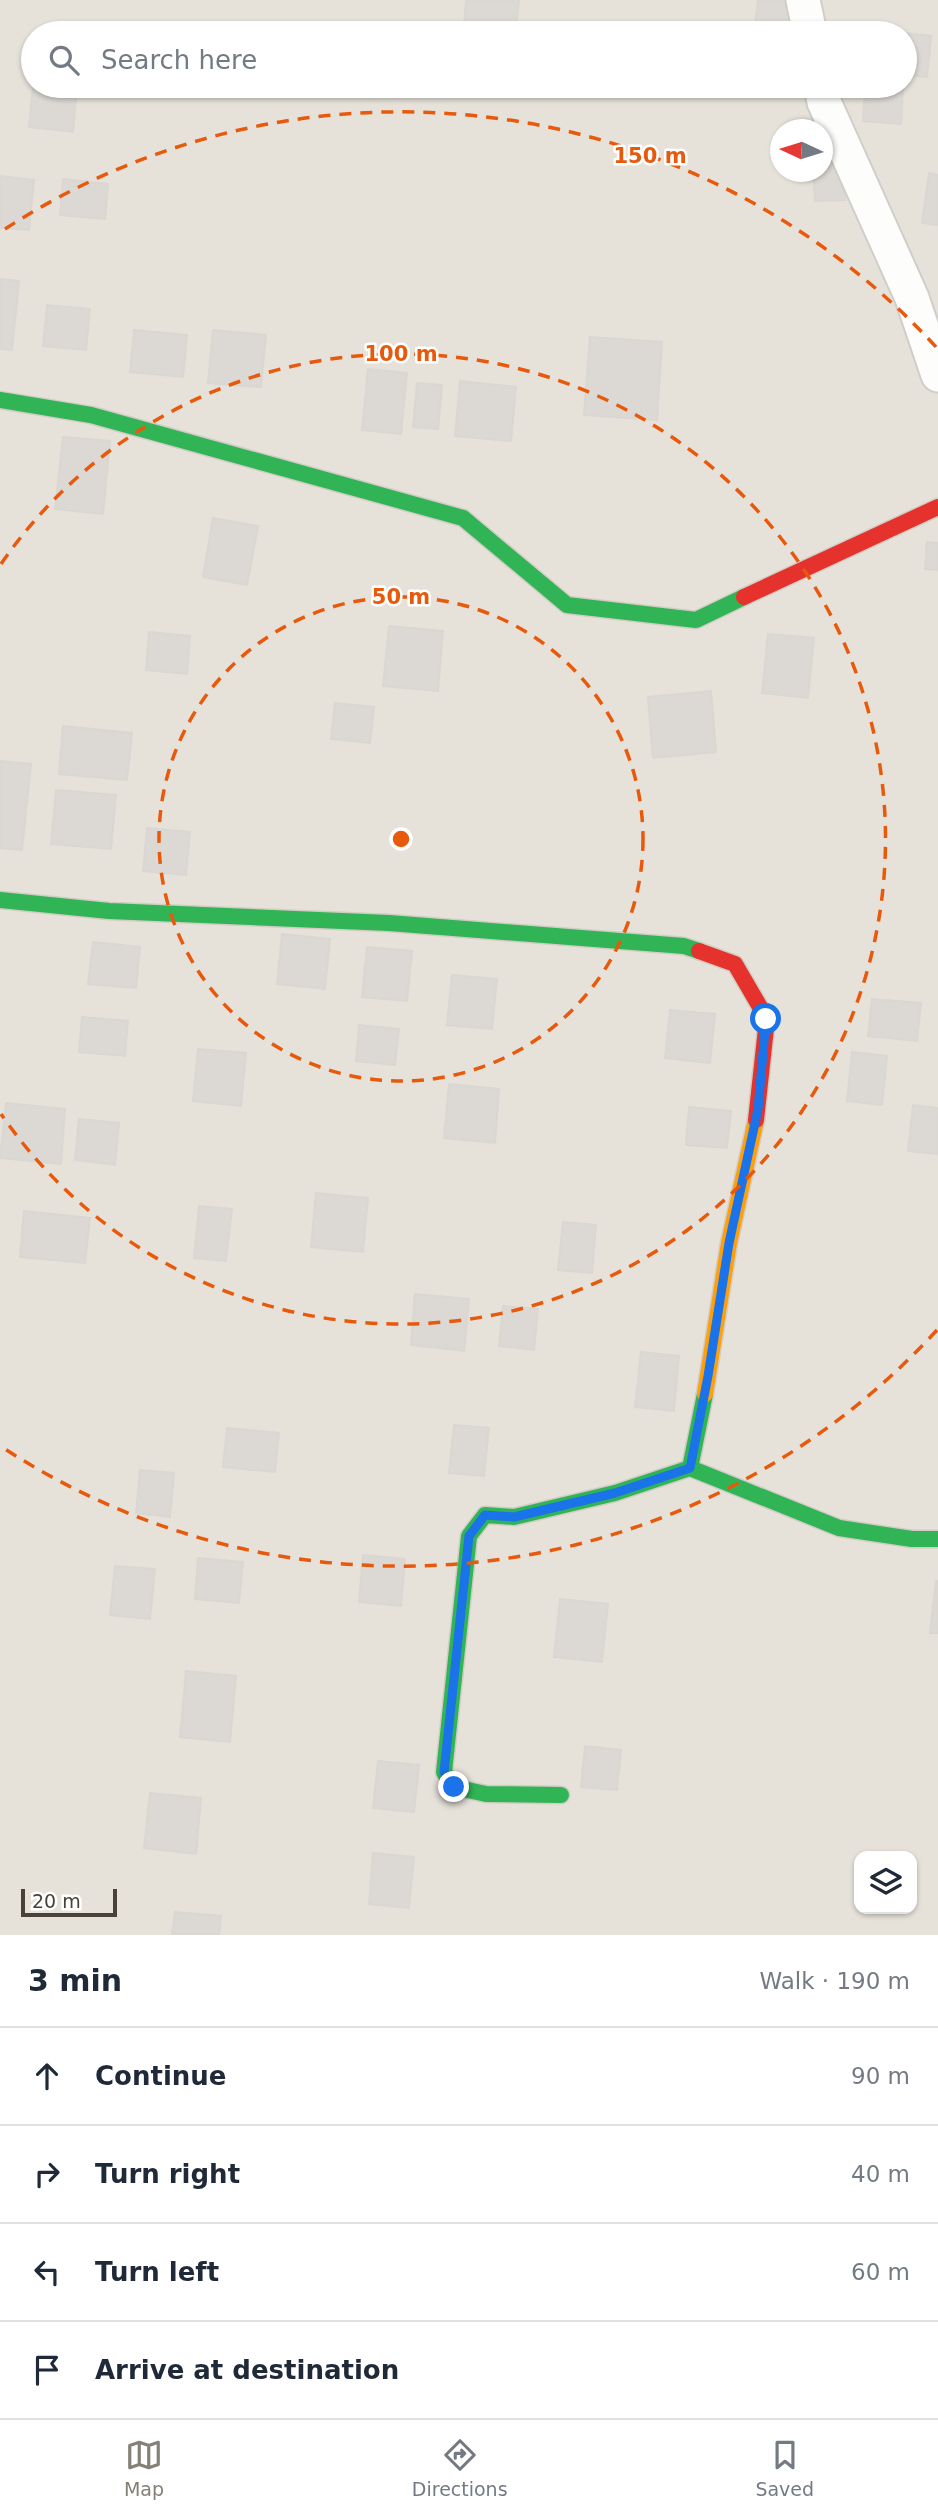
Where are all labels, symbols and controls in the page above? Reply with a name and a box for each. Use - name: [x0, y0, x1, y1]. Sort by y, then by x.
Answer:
- search box: [21, 21, 917, 98]
- icon: search: [45, 41, 83, 79]
- text: Search here: [101, 45, 257, 75]
- north arrow: [770, 119, 833, 182]
- text: 150 m: [613, 144, 687, 168]
- text: 100 m: [364, 342, 438, 366]
- text: 50 m: [372, 585, 430, 609]
- centre of rings: [389, 827, 413, 851]
- route start: [750, 1003, 781, 1034]
- route end: [438, 1771, 469, 1802]
- map controls: [854, 1851, 917, 1914]
- button: layers: [854, 1851, 917, 1914]
- scale bar: [21, 1886, 117, 1918]
- text: 20 m: [32, 1890, 81, 1912]
- text: 3 min: [28, 1963, 122, 1998]
- text: Walk · 190 m: [759, 1968, 910, 1994]
- icon: ahead: [28, 2057, 66, 2095]
- text: Continue: [95, 2061, 226, 2091]
- text: 90 m: [851, 2063, 910, 2089]
- icon: right: [28, 2155, 66, 2193]
- text: Turn right: [95, 2159, 240, 2189]
- text: 40 m: [851, 2161, 910, 2187]
- icon: left: [28, 2253, 66, 2291]
- text: Turn left: [95, 2257, 219, 2287]
- text: 60 m: [851, 2259, 910, 2285]
- icon: arrive: [28, 2351, 66, 2389]
- text: Arrive at destination: [95, 2355, 399, 2385]
- tab: Map: [124, 2436, 164, 2500]
- tab: Directions: [412, 2436, 508, 2500]
- tab: Saved: [755, 2436, 814, 2500]

